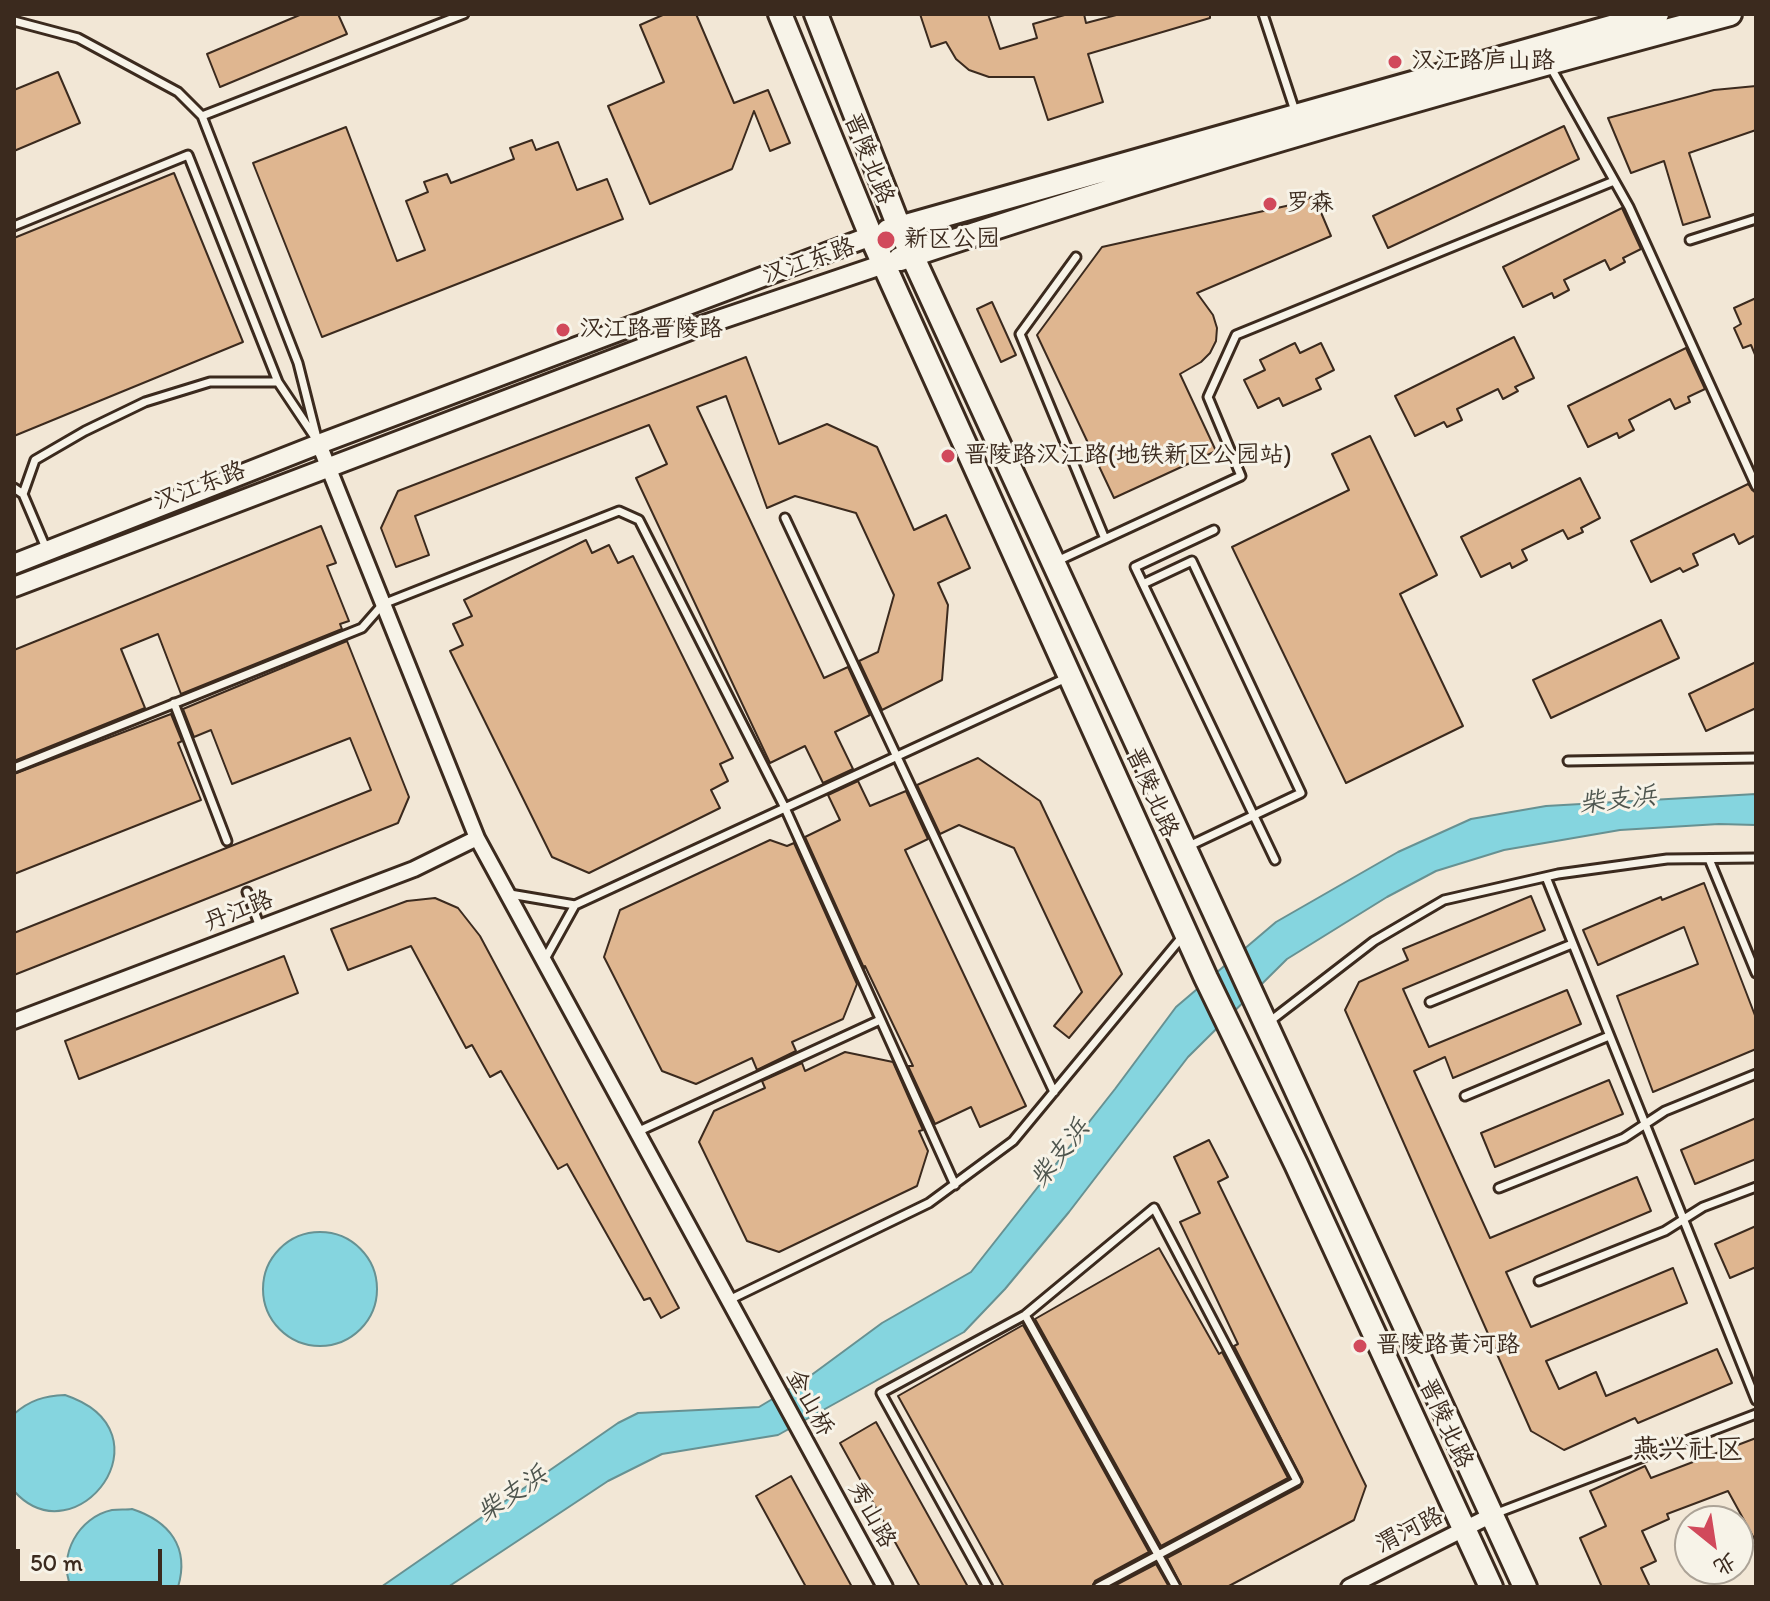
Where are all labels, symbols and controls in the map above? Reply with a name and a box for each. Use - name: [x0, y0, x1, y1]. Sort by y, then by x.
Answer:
- place label: 汉江路庐山路: [1411, 48, 1555, 76]
- marker: 汉江路庐山路: [1386, 53, 1404, 71]
- street label: 晋陵北路: [837, 109, 899, 209]
- place label: 罗森: [1286, 190, 1334, 218]
- marker: 罗森: [1261, 195, 1279, 213]
- place label: 新区公园: [904, 226, 1000, 254]
- marker: 新区公园: [875, 229, 897, 251]
- street label: 汉江东路: [759, 233, 859, 291]
- place label: 汉江路晋陵路: [579, 316, 723, 344]
- marker: 汉江路晋陵路: [554, 321, 572, 339]
- place label: 晋陵路汉江路(地铁新区公园站): [964, 442, 1292, 470]
- marker: 晋陵路汉江路(地铁新区公园站): [939, 447, 957, 465]
- street label: 汉江东路: [150, 456, 250, 518]
- street label: 晋陵北路: [1118, 743, 1184, 843]
- water label: 柴支浜: [1578, 781, 1658, 821]
- street label: 丹江路: [200, 886, 278, 938]
- water label: 柴支浜: [1025, 1114, 1097, 1194]
- place label: 晋陵路黄河路: [1376, 1332, 1520, 1360]
- marker: 晋陵路黄河路: [1351, 1337, 1369, 1355]
- street label: 金山桥: [779, 1365, 839, 1441]
- street label: 晋陵北路: [1412, 1374, 1478, 1474]
- district label: 燕兴社区: [1632, 1434, 1744, 1468]
- water label: 柴支浜: [472, 1460, 554, 1530]
- street label: 秀山路: [841, 1477, 901, 1553]
- street label: 渭河路: [1371, 1502, 1449, 1560]
- north arrow: [1674, 1505, 1754, 1585]
- scale bar: [20, 1533, 166, 1583]
- text: 北: [1709, 1547, 1742, 1582]
- text: 50 m: [30, 1548, 83, 1577]

